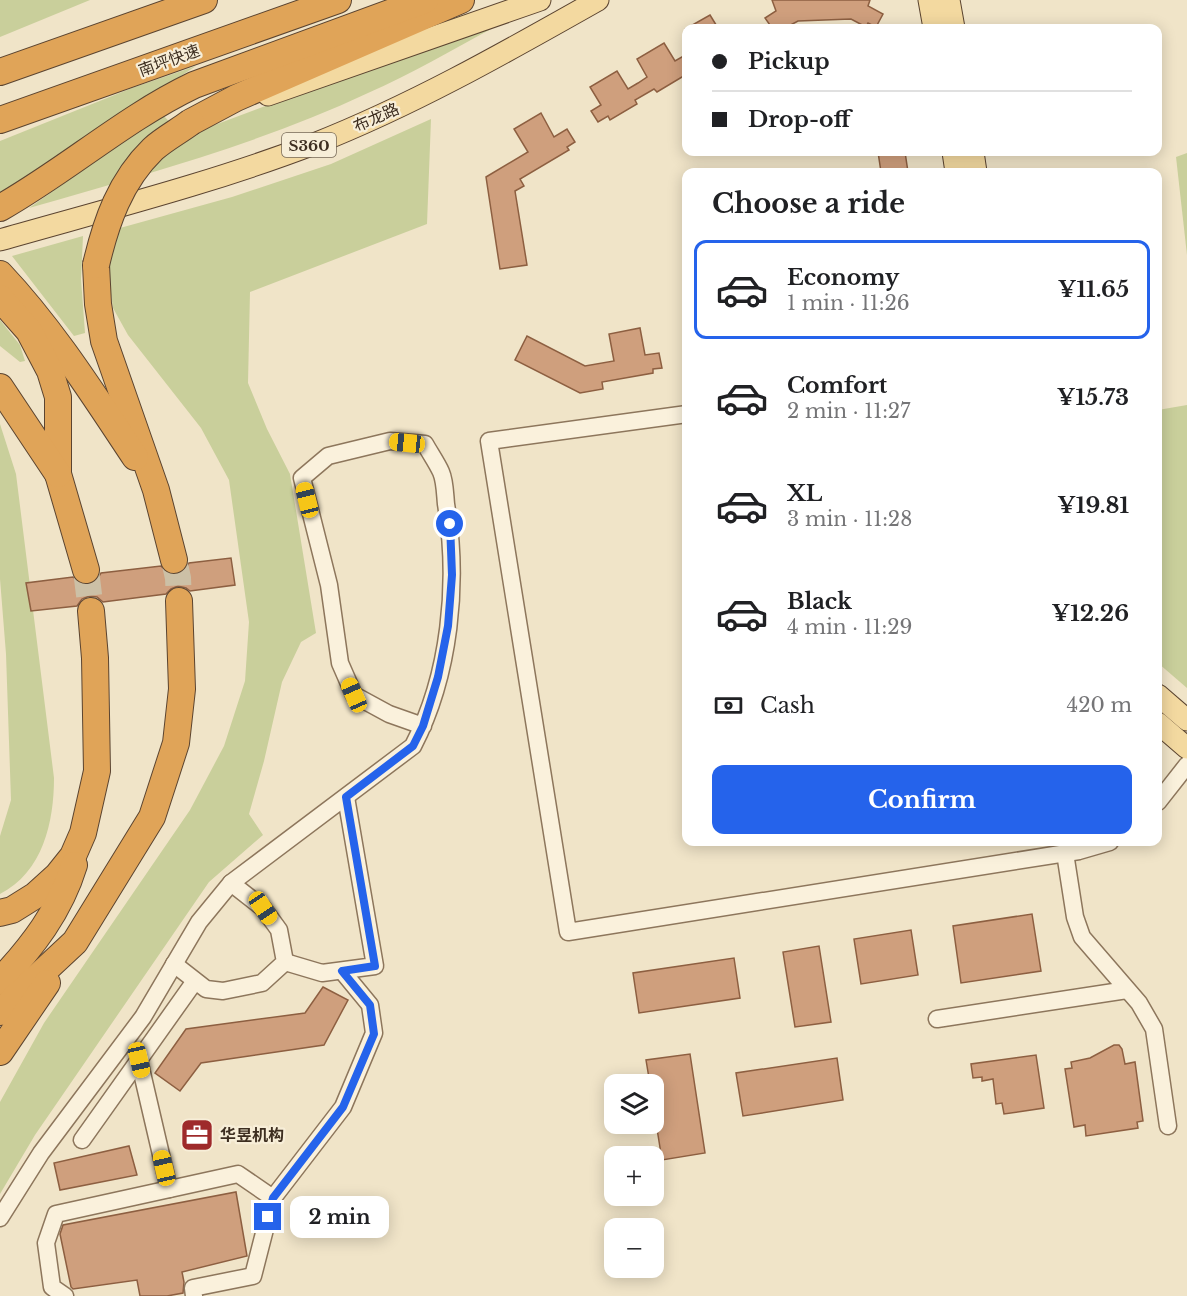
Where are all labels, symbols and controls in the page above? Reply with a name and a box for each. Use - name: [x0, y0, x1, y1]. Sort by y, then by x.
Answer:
- street label: 南坪快速: [136, 40, 202, 80]
- text: Pickup: [748, 48, 830, 75]
- street label: 布龙路: [350, 98, 402, 136]
- text: Drop-off: [748, 106, 850, 133]
- road number: S360: [282, 133, 336, 157]
- text: Choose a ride: [712, 187, 905, 220]
- icon: car: [715, 263, 769, 317]
- text: Economy: [787, 264, 899, 291]
- text: ¥11.65: [1058, 276, 1129, 303]
- text: 1 min · 11:26: [787, 291, 910, 315]
- icon: car: [715, 371, 769, 425]
- text: Comfort: [787, 372, 887, 399]
- text: ¥15.73: [1057, 384, 1129, 411]
- text: 2 min · 11:27: [787, 399, 910, 423]
- car: [388, 432, 426, 454]
- icon: car: [715, 479, 769, 533]
- car: [294, 480, 320, 520]
- text: XL: [787, 480, 822, 507]
- text: ¥19.81: [1057, 492, 1129, 519]
- text: 3 min · 11:28: [787, 507, 912, 531]
- route start: [436, 510, 463, 537]
- icon: car: [715, 587, 769, 641]
- text: Black: [787, 588, 852, 615]
- text: ¥12.26: [1051, 600, 1129, 627]
- text: 4 min · 11:29: [787, 615, 912, 639]
- car: [338, 675, 370, 715]
- icon: cash: [712, 689, 745, 722]
- text: Cash: [760, 692, 815, 719]
- text: 420 m: [1067, 693, 1132, 717]
- button: Confirm: [712, 765, 1132, 834]
- car: [245, 888, 281, 928]
- car: [126, 1040, 152, 1080]
- map controls: [604, 1074, 664, 1278]
- button: layers: [604, 1074, 664, 1134]
- office icon: 华昱机构: [179, 1117, 215, 1153]
- place label: 华昱机构: [220, 1125, 284, 1145]
- button: +: [604, 1146, 664, 1206]
- car: [151, 1148, 177, 1188]
- callout: 2 min: [289, 1196, 388, 1238]
- route end: [254, 1203, 281, 1230]
- text: 2 min: [308, 1205, 371, 1229]
- button: −: [604, 1218, 664, 1278]

